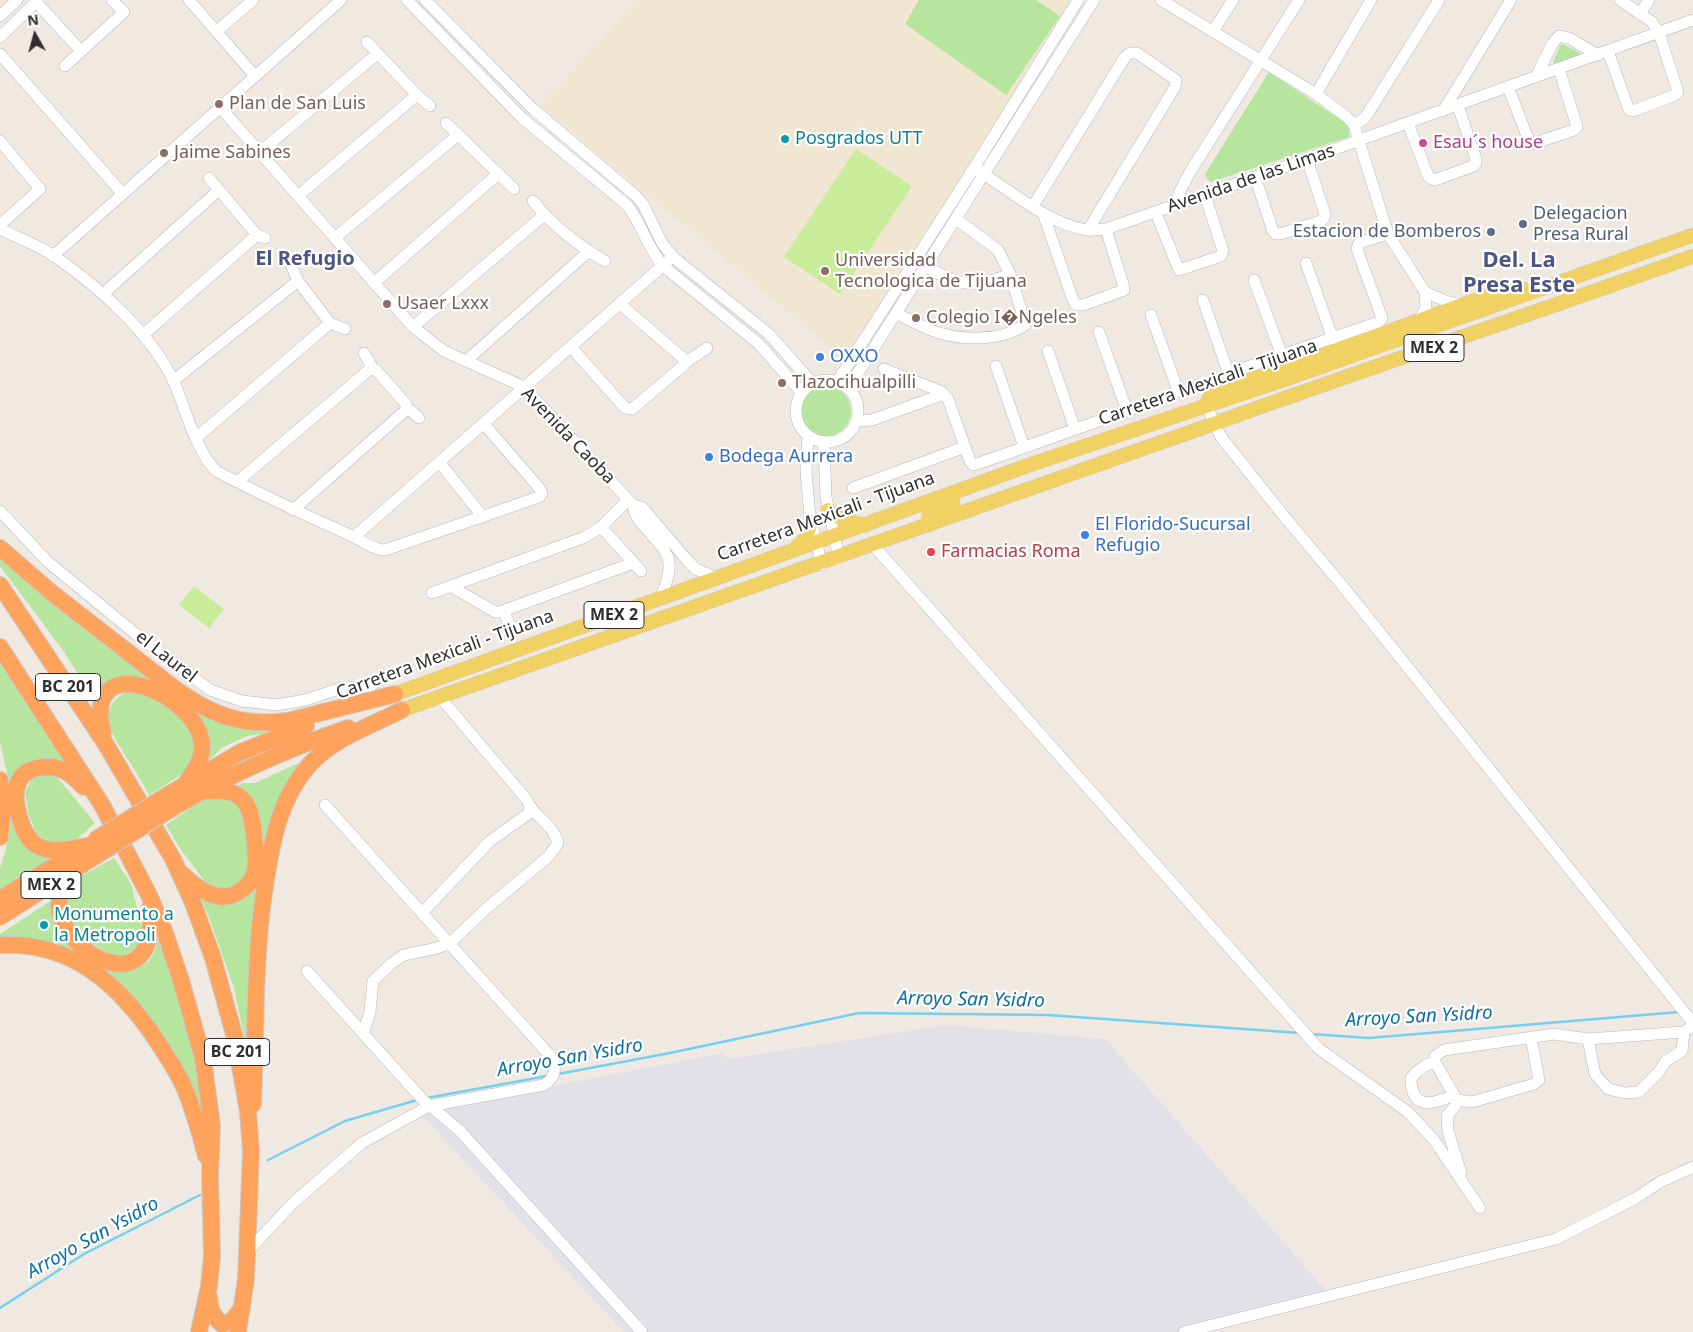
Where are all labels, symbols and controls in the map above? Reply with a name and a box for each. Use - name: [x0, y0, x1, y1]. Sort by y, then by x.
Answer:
- text: N: [26, 9, 40, 30]
- north arrow: [10, 10, 60, 60]
- place label: Plan de San Luis: [229, 93, 366, 115]
- marker: Plan de San Luis: [213, 98, 225, 110]
- place label: Posgrados UTT: [795, 128, 922, 150]
- place label: Esau´s house: [1433, 132, 1543, 154]
- marker: Posgrados UTT: [779, 133, 791, 145]
- marker: Esau´s house: [1417, 137, 1429, 149]
- street label: Avenida de las Limas: [1164, 140, 1338, 218]
- place label: Jaime Sabines: [174, 142, 291, 164]
- marker: Jaime Sabines: [158, 147, 170, 159]
- place label: Delegacion Presa Rural: [1533, 203, 1629, 245]
- marker: Delegacion Presa Rural: [1517, 218, 1529, 230]
- place label: Estacion de Bomberos: [1293, 221, 1481, 243]
- marker: Estacion de Bomberos: [1485, 226, 1497, 238]
- district label: El Refugio: [255, 247, 355, 271]
- district label: Del. La Presa Este: [1463, 248, 1575, 300]
- place label: Universidad Tecnologica de Tijuana: [835, 250, 1027, 292]
- marker: Universidad Tecnologica de Tijuana: [819, 265, 831, 277]
- place label: Usaer Lxxx: [397, 293, 489, 315]
- marker: Usaer Lxxx: [381, 298, 393, 310]
- place label: Colegio I�Ngeles: [926, 307, 1077, 329]
- marker: Colegio I�Ngeles: [910, 312, 922, 324]
- road number: MEX 2: [1404, 334, 1464, 362]
- street label: Carretera Mexicali - Tijuana: [1096, 335, 1320, 431]
- place label: OXXO: [830, 346, 878, 368]
- marker: OXXO: [814, 351, 826, 363]
- place label: Tlazocihualpilli: [792, 372, 916, 394]
- marker: Tlazocihualpilli: [776, 377, 788, 389]
- street label: Avenida Caoba: [516, 383, 620, 489]
- place label: Bodega Aurrera: [719, 446, 853, 468]
- marker: Bodega Aurrera: [703, 451, 715, 463]
- street label: Carretera Mexicali - Tijuana: [714, 468, 938, 566]
- place label: El Florido-Sucursal Refugio: [1095, 514, 1251, 556]
- marker: El Florido-Sucursal Refugio: [1079, 529, 1091, 541]
- place label: Farmacias Roma: [941, 541, 1080, 563]
- marker: Farmacias Roma: [925, 546, 937, 558]
- road number: MEX 2: [584, 602, 644, 628]
- street label: Carretera Mexicali - Tijuana: [333, 606, 557, 704]
- street label: el Laurel: [131, 626, 201, 688]
- road number: BC 201: [36, 674, 100, 700]
- road number: MEX 2: [21, 872, 81, 898]
- place label: Monumento a la Metropoli: [54, 904, 174, 946]
- marker: Monumento a la Metropoli: [38, 919, 50, 931]
- water label: Arroyo San Ysidro: [897, 987, 1045, 1013]
- water label: Arroyo San Ysidro: [1345, 1002, 1493, 1032]
- water label: Arroyo San Ysidro: [495, 1034, 645, 1082]
- road number: BC 201: [204, 1038, 270, 1066]
- water label: Arroyo San Ysidro: [23, 1192, 163, 1284]

